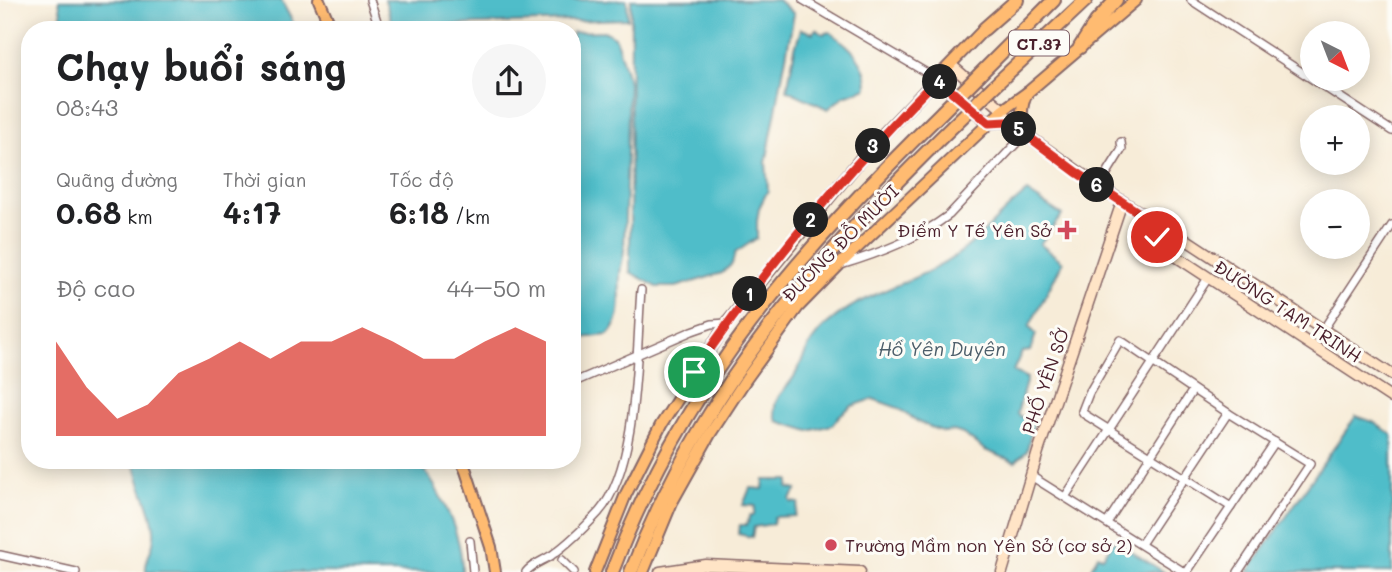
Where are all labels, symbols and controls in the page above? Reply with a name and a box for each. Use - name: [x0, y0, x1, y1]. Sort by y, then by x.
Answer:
- north arrow: [1300, 21, 1370, 91]
- map controls: [1300, 21, 1370, 259]
- road number: CT.37: [1009, 31, 1069, 56]
- text: Chạy buổi sáng: [56, 41, 346, 91]
- button: share: [472, 44, 546, 118]
- pin: 4: [922, 64, 958, 100]
- text: 4: [933, 69, 946, 94]
- text: 08:43: [56, 92, 118, 122]
- button: +: [1300, 105, 1370, 175]
- pin: 5: [1002, 111, 1036, 146]
- text: 5: [1013, 116, 1024, 141]
- pin: 3: [856, 128, 890, 164]
- text: 3: [867, 133, 878, 158]
- text: Quãng đường: [56, 167, 178, 192]
- text: Thời gian: [223, 167, 306, 192]
- text: Tốc độ: [389, 167, 453, 192]
- pin: 6: [1080, 168, 1114, 202]
- text: 6: [1091, 172, 1102, 197]
- street label: ĐƯỜNG ĐỖ MƯỜI: [776, 179, 904, 307]
- button: −: [1300, 189, 1370, 259]
- text: 0.68: [56, 192, 121, 232]
- text: 4:17: [223, 192, 281, 232]
- text: 6:18: [389, 192, 449, 232]
- pin: 2: [794, 202, 828, 238]
- text: km: [121, 204, 153, 229]
- text: /km: [449, 204, 490, 229]
- text: 2: [805, 207, 816, 232]
- pin: [1127, 207, 1187, 267]
- place label: Điểm Y Tế Yên Sở: [897, 218, 1052, 242]
- icon: check: [1138, 218, 1176, 256]
- marker: Điểm Y Tế Yên Sở: [1057, 220, 1077, 240]
- street label: ĐƯỜNG TAM TRINH: [1210, 254, 1366, 368]
- text: Độ cao: [56, 273, 135, 303]
- text: 44–50 m: [447, 273, 546, 303]
- pin: 1: [732, 276, 768, 312]
- text: 1: [745, 281, 754, 306]
- street label: PHỐ YÊN SỞ: [1016, 325, 1074, 437]
- water label: Hồ Yên Duyên: [878, 336, 1006, 361]
- pin: [664, 342, 724, 402]
- icon: arrive: [675, 353, 713, 391]
- place label: Trường Mầm non Yên Sở (cơ sở 2): [845, 533, 1133, 557]
- marker: Trường Mầm non Yên Sở (cơ sở 2): [823, 537, 839, 553]

